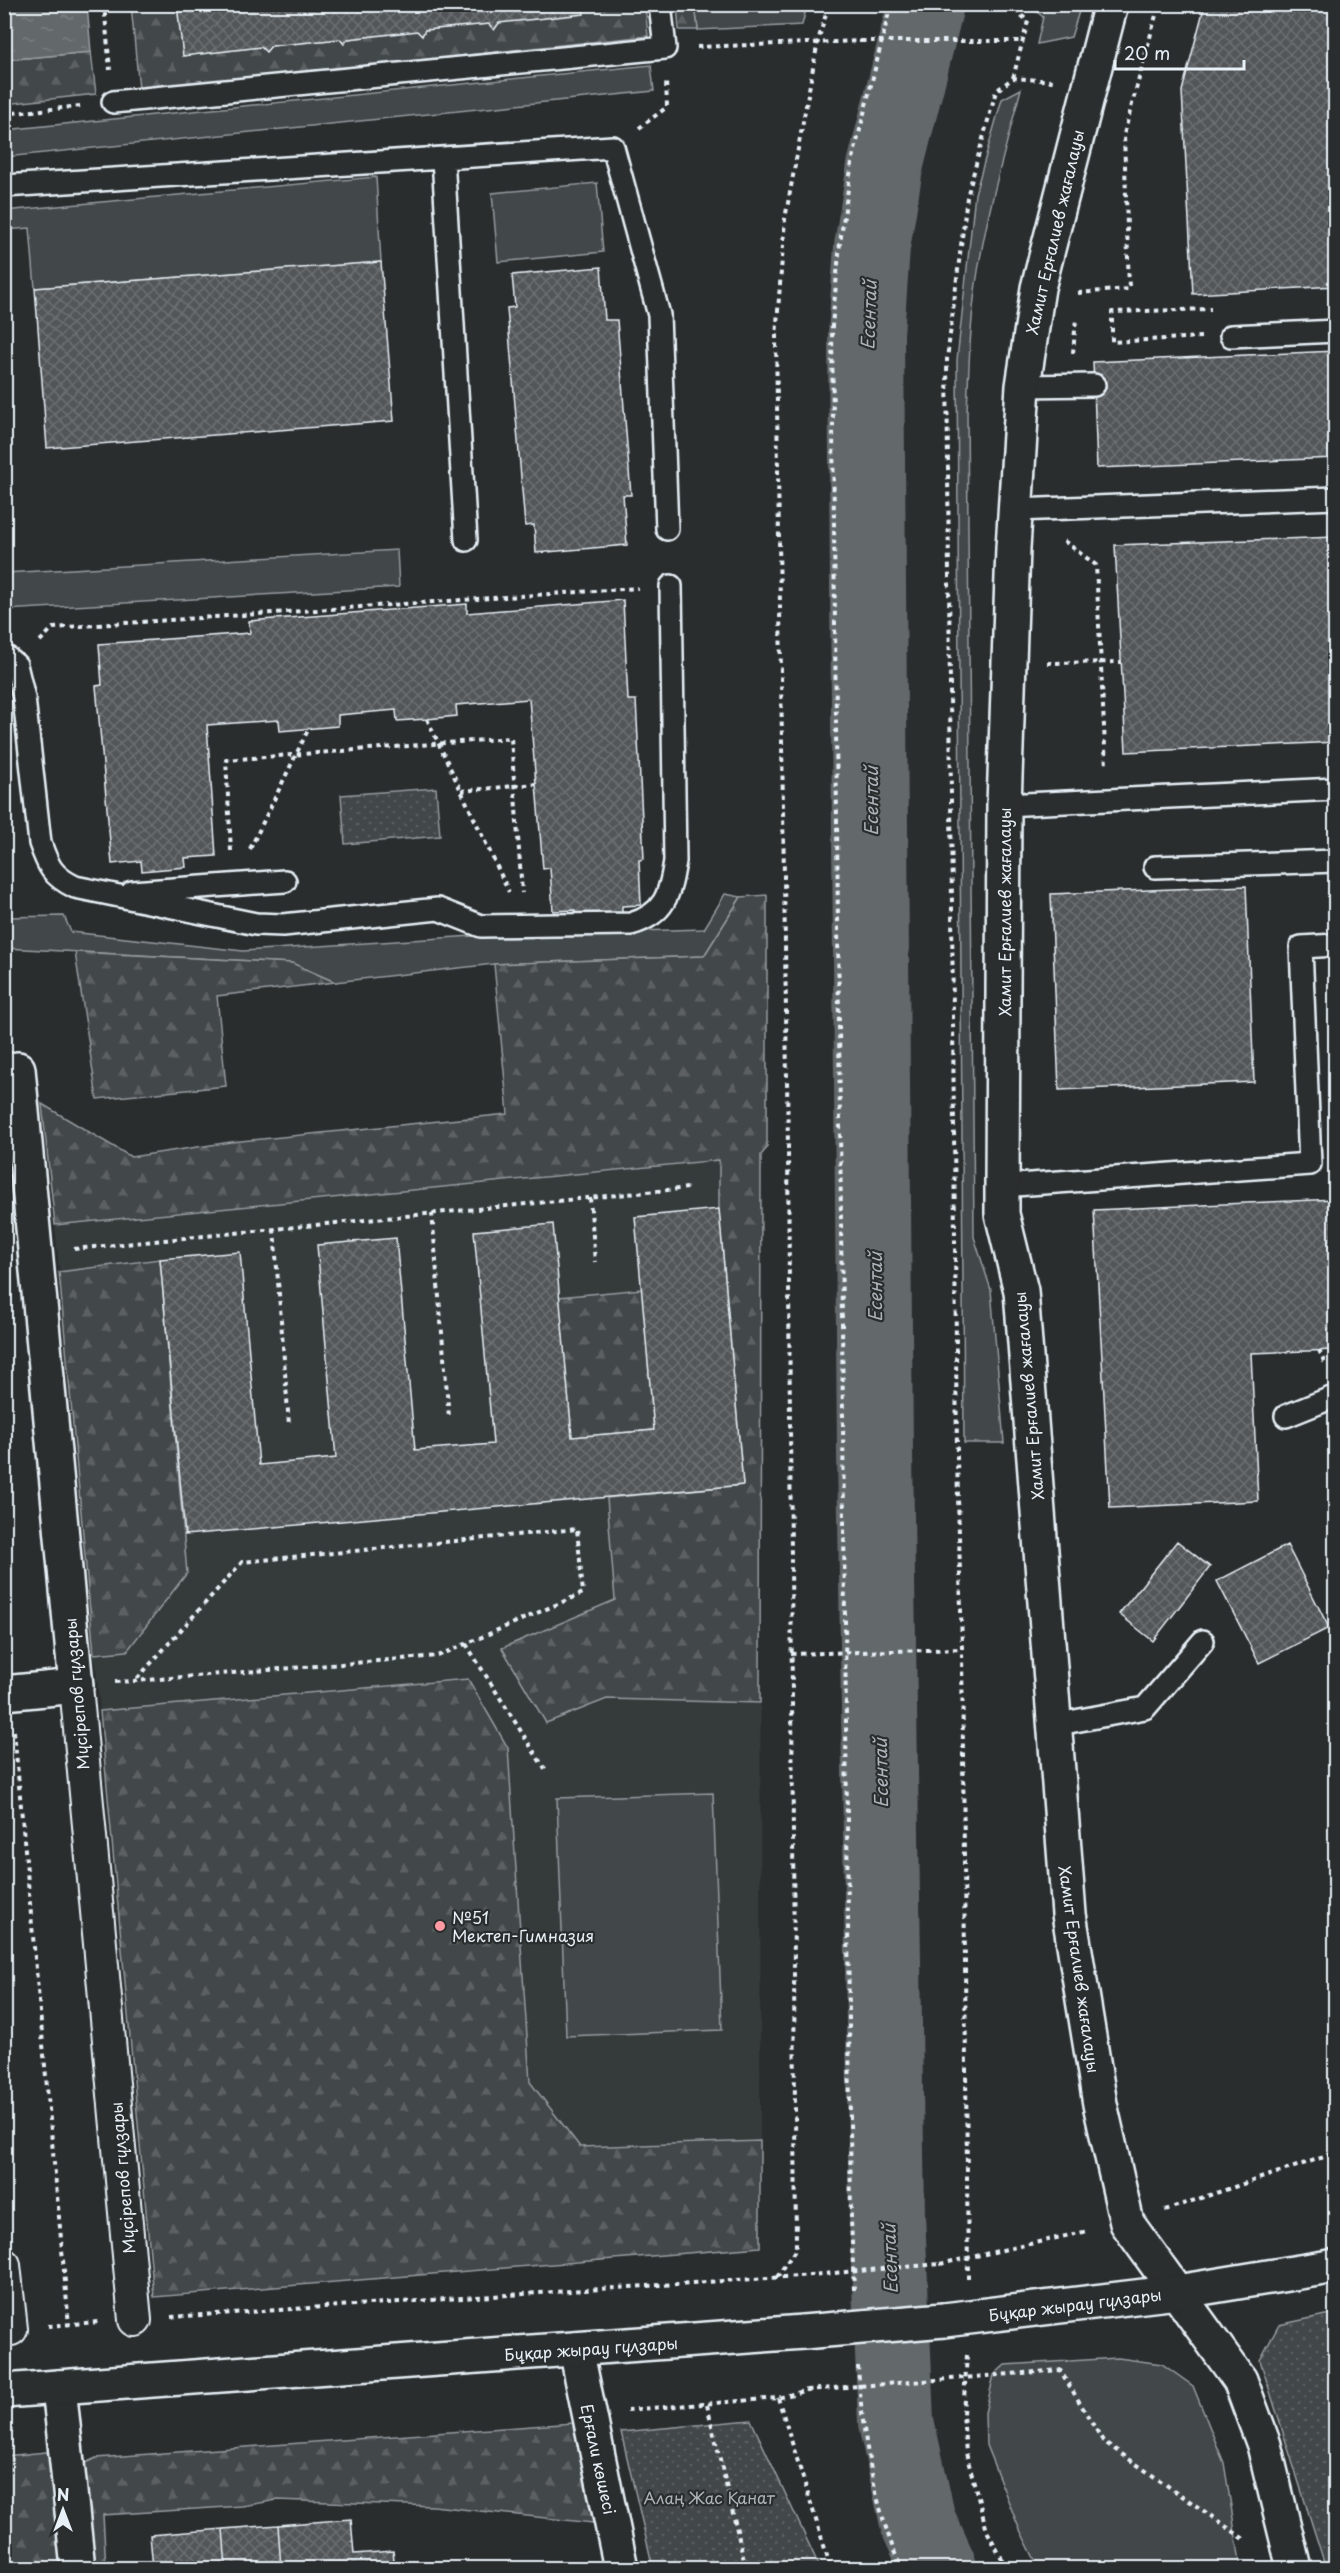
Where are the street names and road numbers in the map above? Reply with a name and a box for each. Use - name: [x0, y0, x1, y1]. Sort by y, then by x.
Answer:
- street label: Хамит Ерғалиев жағалауы: [1019, 127, 1089, 337]
- street label: Хамит Ерғалиев жағалауы: [992, 807, 1016, 1017]
- street label: Хамит Ерғалиев жағалауы: [1007, 1291, 1049, 1501]
- street label: Мүсірепов гүлзары: [57, 1617, 95, 1771]
- street label: Хамит Ерғалиев жағалауы: [1054, 1864, 1106, 2074]
- street label: Мүсірепов гүлзары: [103, 2101, 141, 2255]
- street label: Бұқар жырау гүлзары: [987, 2281, 1163, 2327]
- street label: Бұқар жырау гүлзары: [503, 2330, 679, 2366]
- street label: Ерғали көшесі: [576, 2401, 622, 2517]

